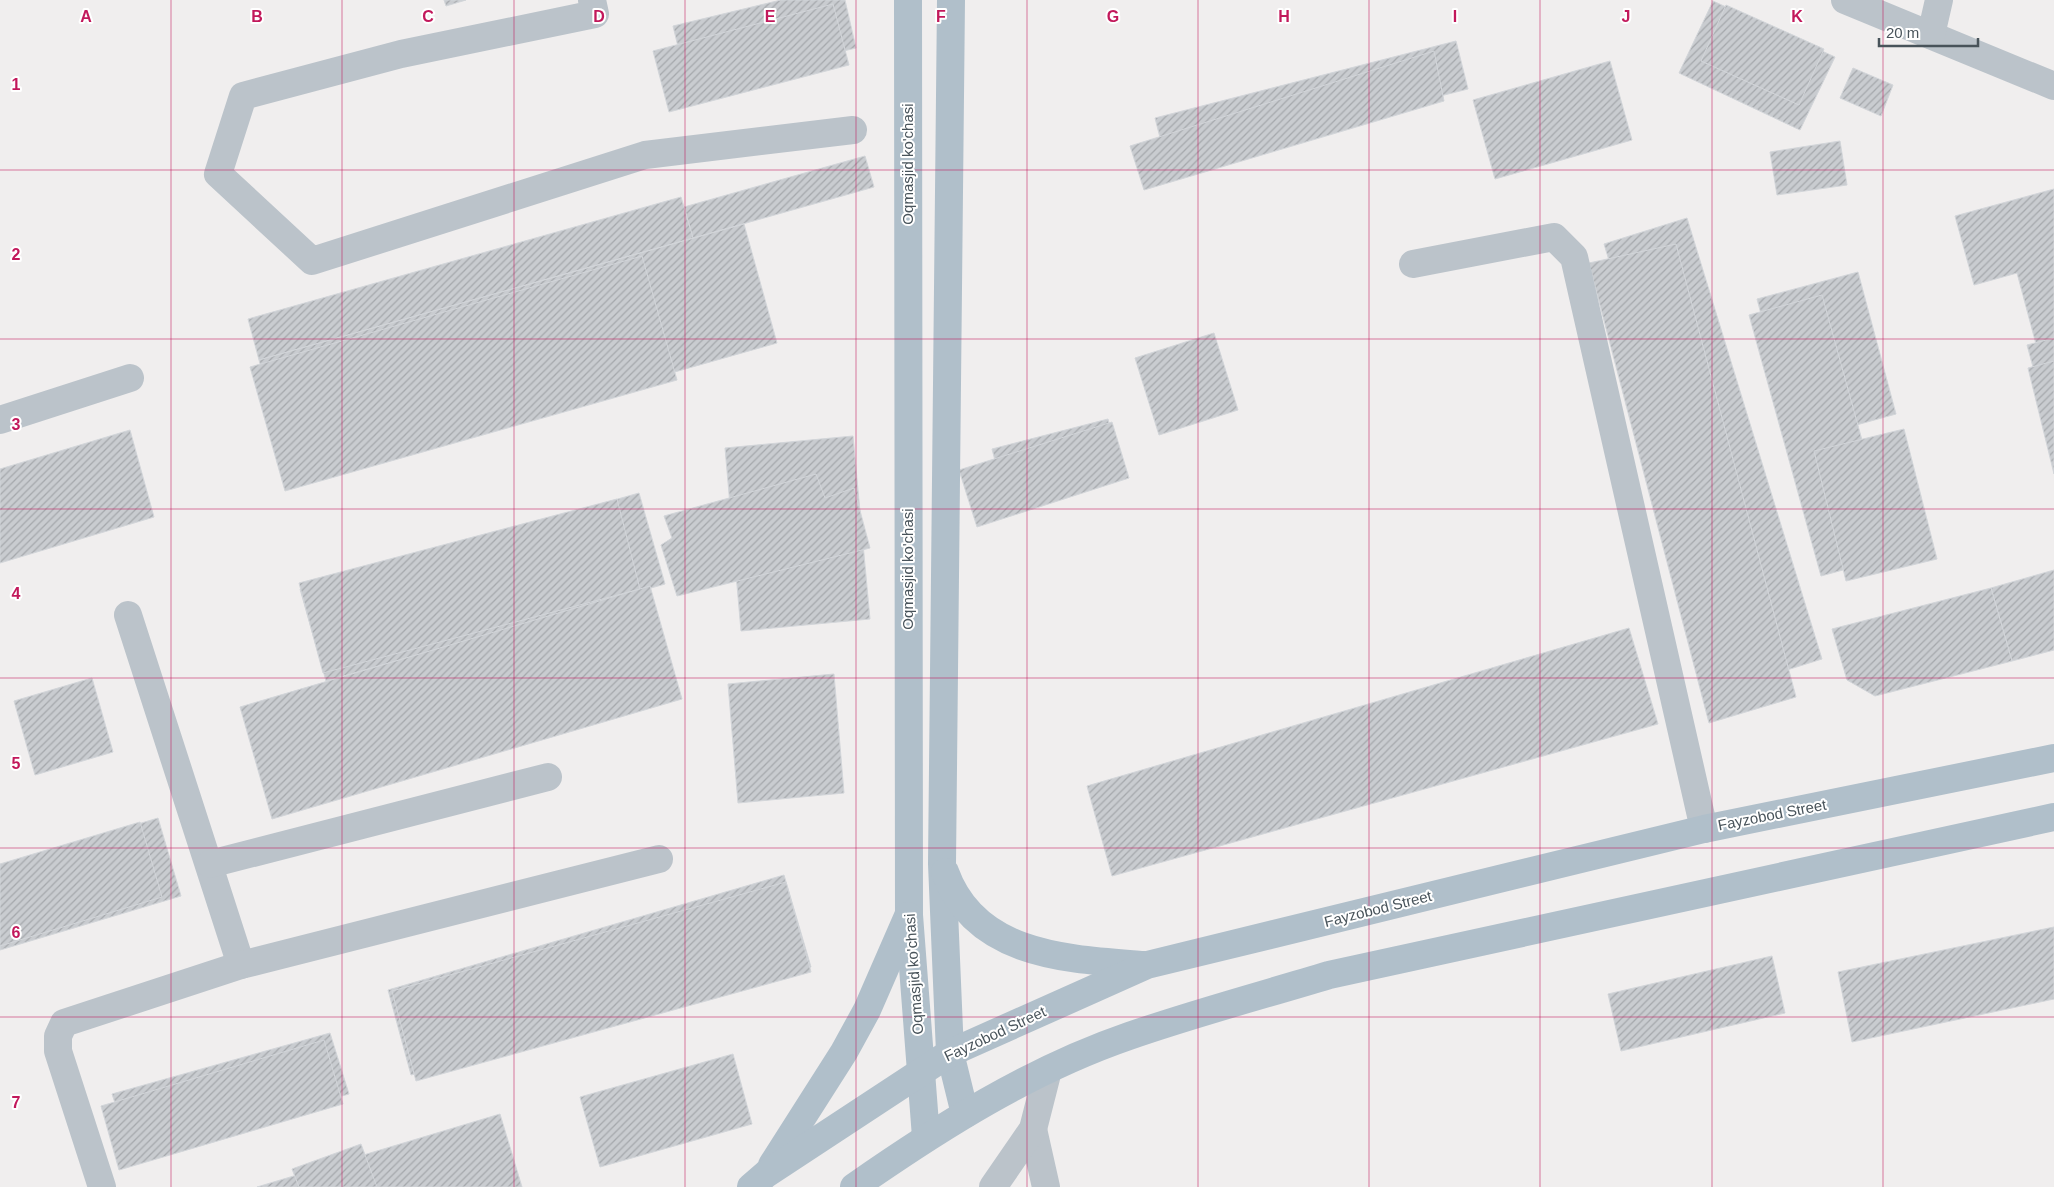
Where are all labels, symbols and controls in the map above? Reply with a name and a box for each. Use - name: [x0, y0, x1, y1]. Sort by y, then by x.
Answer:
- text: A: [80, 8, 92, 25]
- text: B: [251, 8, 263, 25]
- text: C: [422, 8, 434, 25]
- text: D: [593, 8, 605, 25]
- text: E: [765, 8, 776, 25]
- text: F: [936, 8, 946, 25]
- text: G: [1107, 8, 1119, 25]
- text: H: [1278, 8, 1290, 25]
- text: I: [1453, 8, 1457, 25]
- text: J: [1622, 8, 1630, 25]
- text: K: [1791, 8, 1803, 25]
- scale bar: [1879, 15, 1978, 47]
- text: 20 m: [1886, 24, 1919, 41]
- text: 1: [12, 76, 21, 93]
- street label: Oqmasjid ko'chasi: [899, 103, 916, 225]
- text: 2: [12, 246, 21, 263]
- text: 3: [12, 416, 21, 433]
- street label: Oqmasjid ko'chasi: [899, 508, 916, 630]
- text: 4: [12, 585, 21, 602]
- text: 5: [12, 755, 21, 772]
- street label: Fayzobod Street: [1716, 796, 1828, 833]
- street label: Fayzobod Street: [1322, 887, 1434, 930]
- street label: Oqmasjid ko'chasi: [901, 913, 926, 1035]
- text: 6: [12, 924, 21, 941]
- street label: Fayzobod Street: [941, 1002, 1049, 1065]
- text: 7: [12, 1094, 21, 1111]

